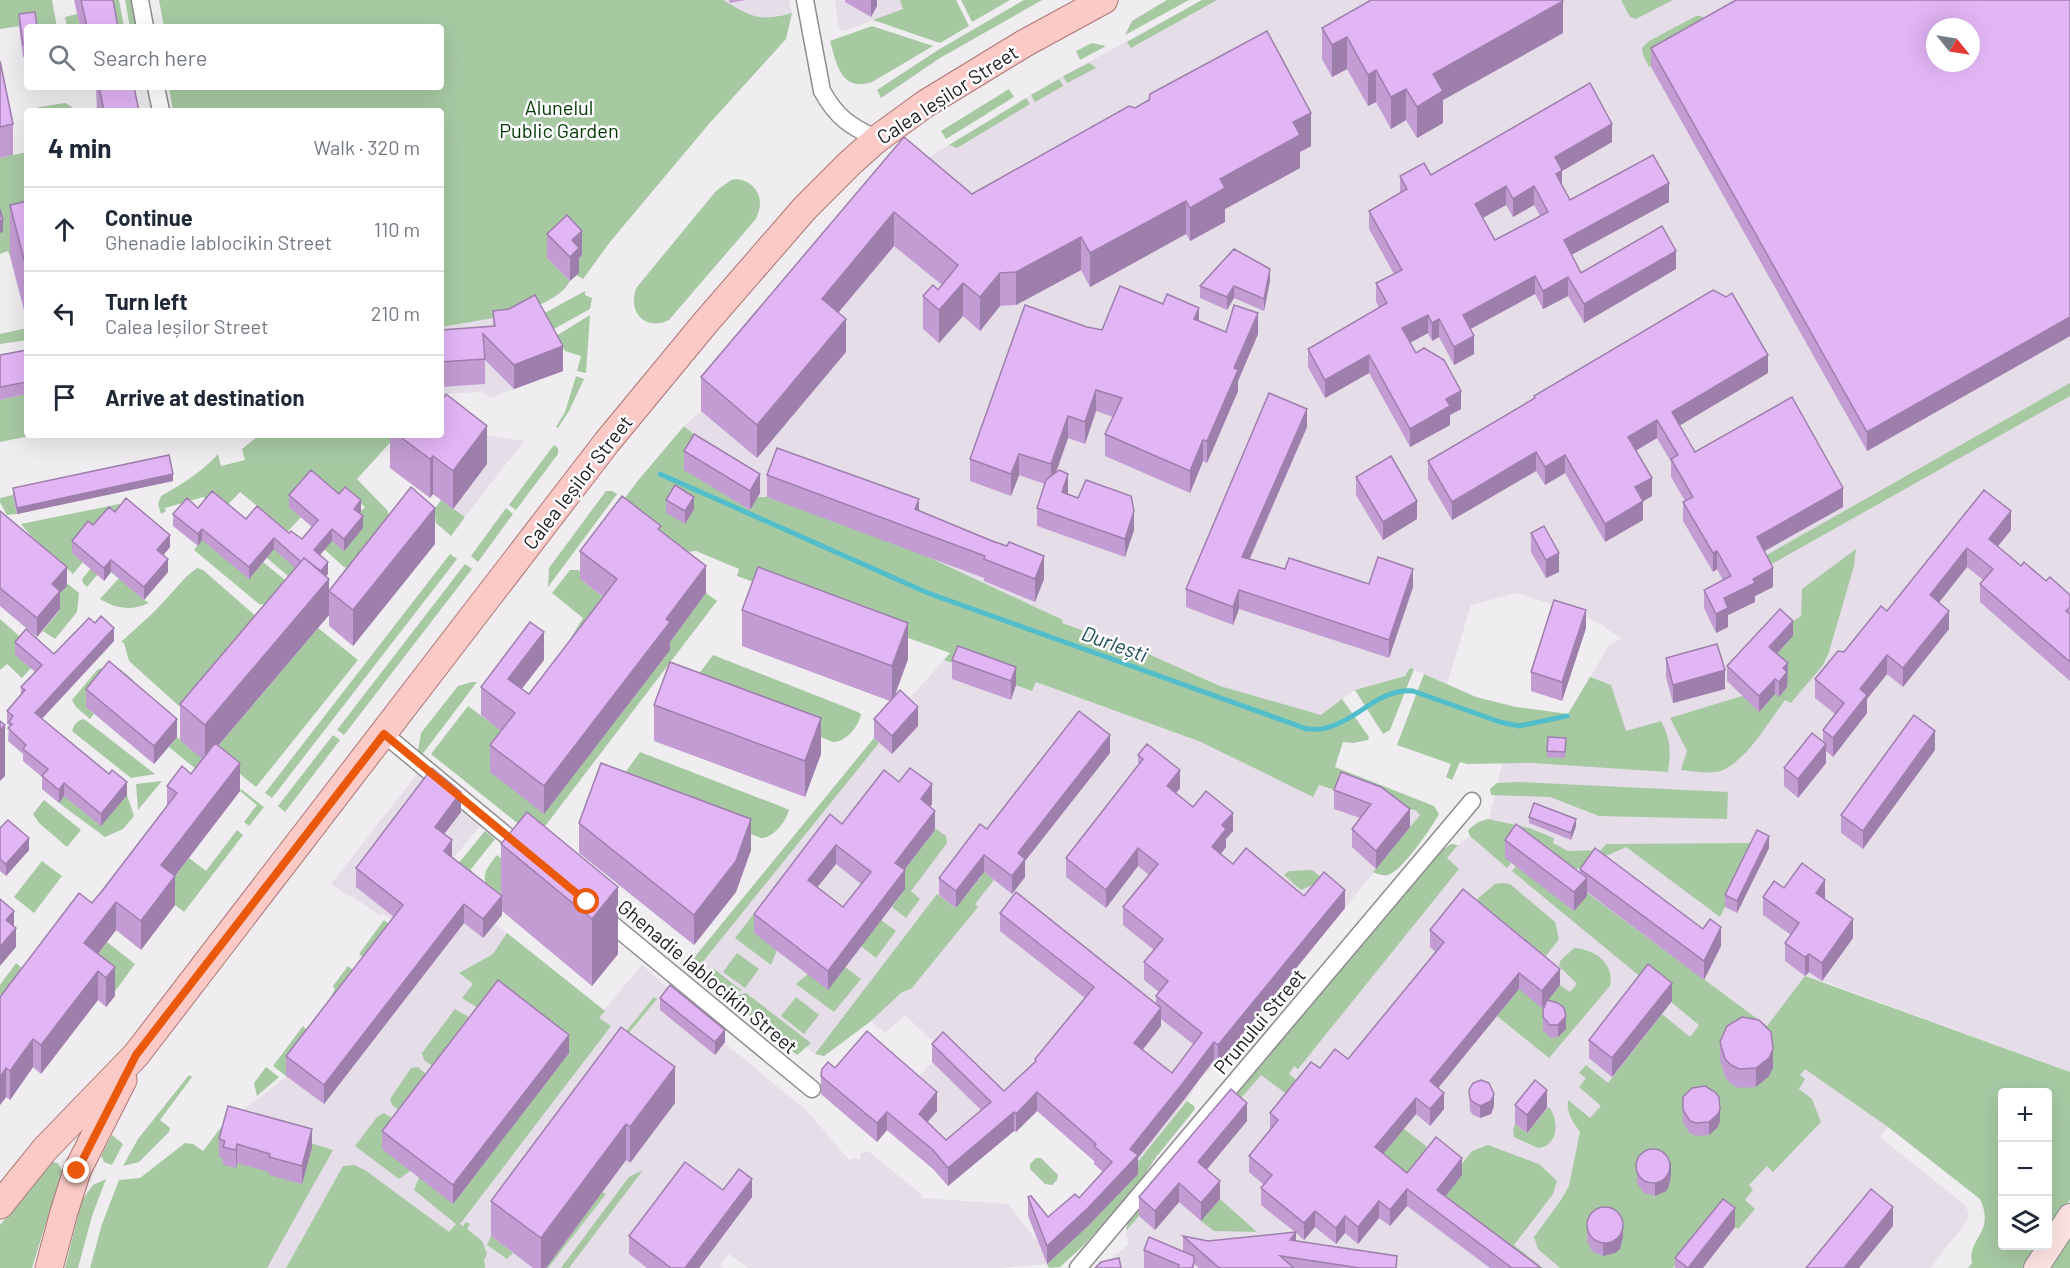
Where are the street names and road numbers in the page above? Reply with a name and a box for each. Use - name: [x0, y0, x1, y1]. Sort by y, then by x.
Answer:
- street label: Calea Ieșilor Street: [872, 39, 1022, 149]
- street label: Calea Ieșilor Street: [517, 410, 637, 554]
- street label: Ghenadie Iablocikin Street: [613, 894, 803, 1058]
- street label: Prunului Street: [1208, 963, 1310, 1079]

